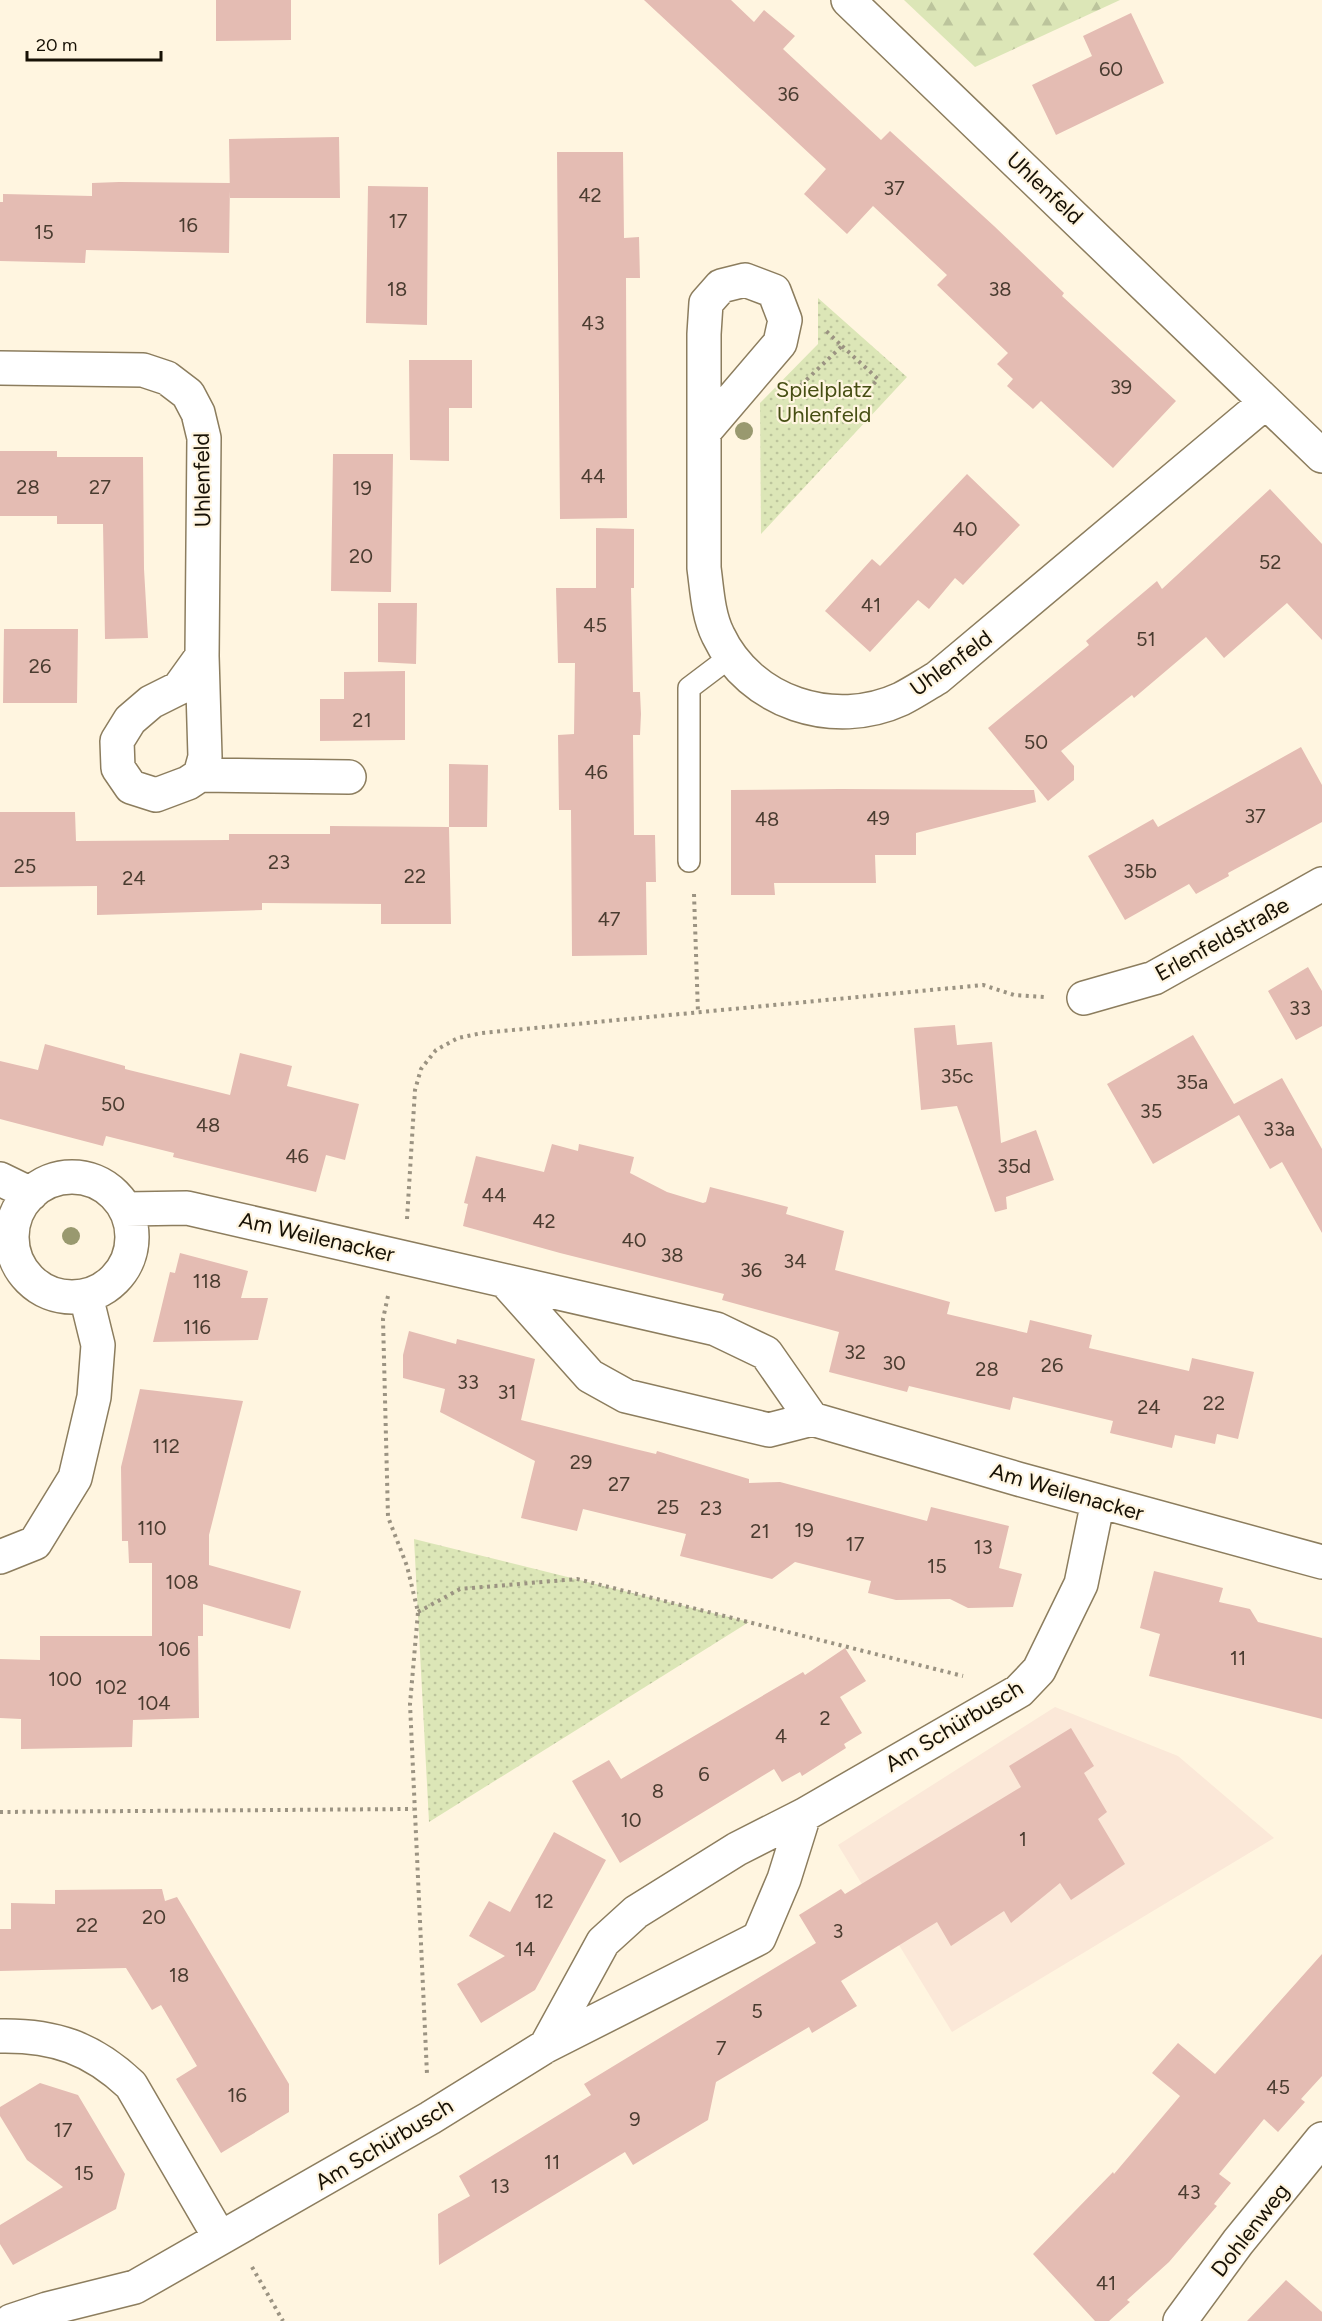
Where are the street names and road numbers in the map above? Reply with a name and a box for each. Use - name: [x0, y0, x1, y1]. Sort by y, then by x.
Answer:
- street label: Uhlenfeld: [1001, 146, 1089, 230]
- street label: Uhlenfeld: [188, 432, 216, 528]
- street label: Uhlenfeld: [905, 624, 997, 702]
- street label: Erlenfeldstraße: [1150, 891, 1294, 987]
- street label: Am Weilenacker: [237, 1206, 398, 1268]
- street label: Am Weilenacker: [987, 1457, 1147, 1527]
- street label: Am Schürbusch: [880, 1674, 1028, 1778]
- street label: Am Schürbusch: [310, 2092, 458, 2196]
- street label: Dohlenweg: [1205, 2178, 1295, 2282]

